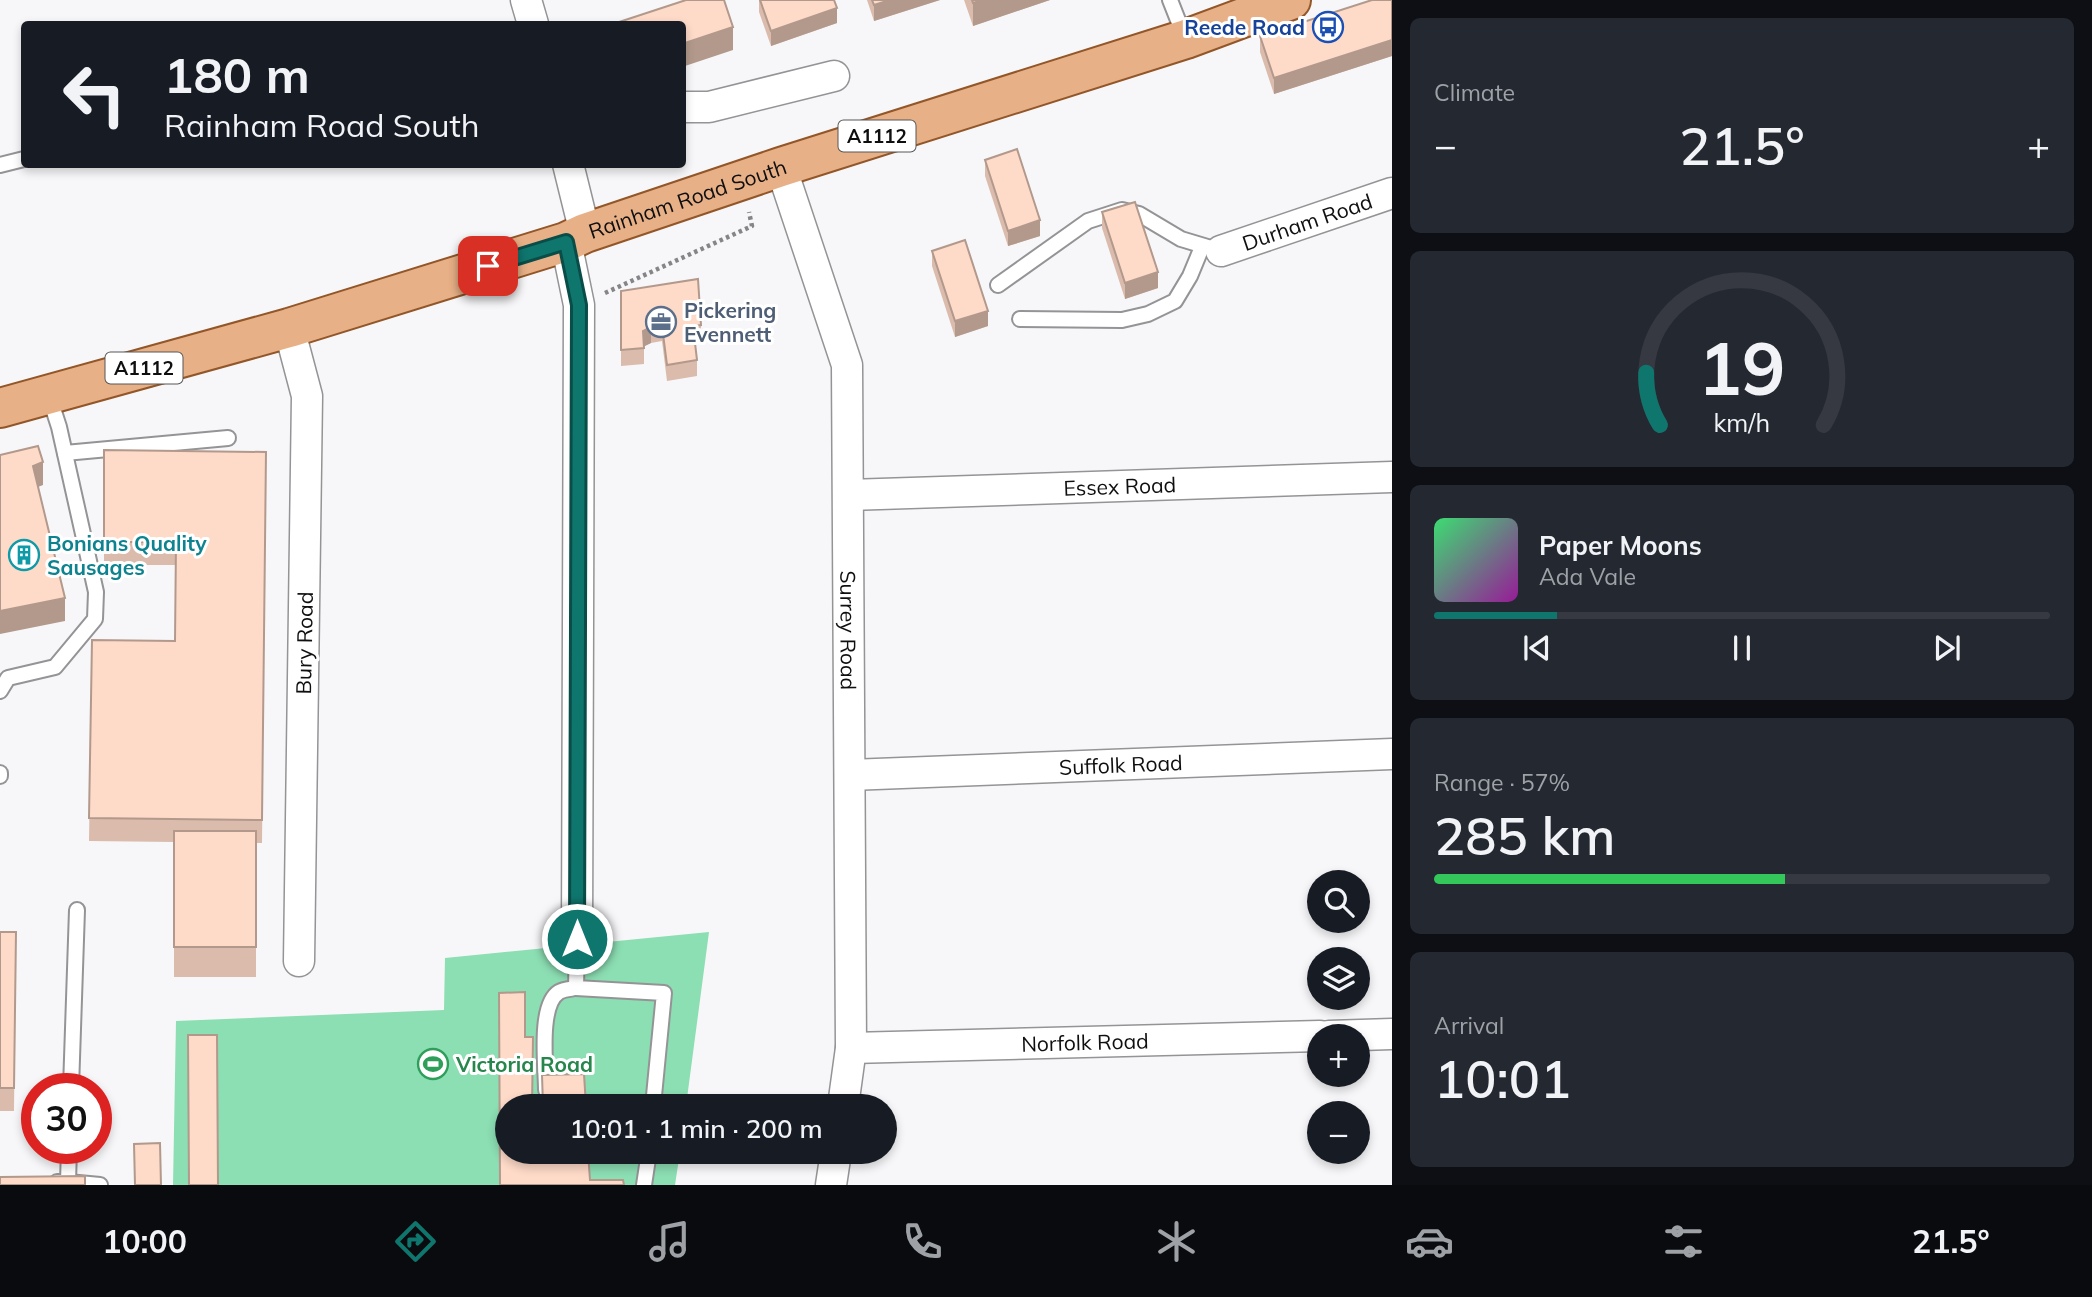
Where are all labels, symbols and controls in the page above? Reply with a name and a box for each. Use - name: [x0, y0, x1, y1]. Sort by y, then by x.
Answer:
- bus stop icon: Reede Road: [1311, 10, 1345, 44]
- place label: Reede Road: [1184, 14, 1305, 40]
- text: 180 m: [164, 44, 310, 105]
- icon: left: [49, 49, 140, 140]
- text: Climate: [1434, 78, 1515, 107]
- text: Rainham Road South: [164, 105, 479, 145]
- text: 21.5°: [1679, 113, 1805, 178]
- road number: A1112: [838, 120, 916, 152]
- text: −: [1434, 121, 1457, 169]
- text: +: [2027, 121, 2050, 169]
- street label: Rainham Road South: [585, 153, 790, 244]
- street label: Durham Road: [1239, 188, 1376, 256]
- pin: [458, 236, 518, 296]
- icon: arrive: [469, 247, 507, 285]
- place label: Pickering Evennett: [684, 297, 776, 347]
- office icon: Pickering Evennett: [644, 305, 678, 339]
- text: 19: [1698, 323, 1786, 414]
- road number: A1112: [106, 352, 182, 384]
- text: km/h: [1714, 407, 1770, 438]
- street label: Essex Road: [1063, 471, 1177, 501]
- text: Paper Moons: [1539, 529, 1702, 562]
- place label: Bonians Quality Sausages: [47, 530, 207, 580]
- building icon: Bonians Quality Sausages: [7, 538, 41, 572]
- text: Ada Vale: [1539, 562, 1636, 591]
- street label: Surrey Road: [835, 570, 862, 690]
- street label: Bury Road: [290, 591, 318, 695]
- icon: previous: [1518, 629, 1556, 667]
- icon: pause: [1723, 629, 1761, 667]
- icon: next: [1928, 629, 1966, 667]
- street label: Suffolk Road: [1059, 749, 1183, 780]
- text: Range · 57%: [1434, 768, 1570, 797]
- text: 285 km: [1434, 803, 1615, 868]
- map controls: [1307, 870, 1370, 1164]
- button: search: [1307, 870, 1370, 933]
- position arrow: [540, 902, 614, 976]
- button: layers: [1307, 947, 1370, 1010]
- text: Arrival: [1434, 1011, 1504, 1040]
- button: +: [1307, 1024, 1370, 1087]
- street label: Norfolk Road: [1021, 1027, 1149, 1057]
- text: 10:01: [1434, 1046, 1571, 1111]
- sports icon: Victoria Road: [416, 1047, 450, 1081]
- place label: Victoria Road: [455, 1051, 593, 1077]
- speed limit sign: 30: [21, 1073, 112, 1164]
- button: −: [1307, 1101, 1370, 1164]
- text: 10:01 · 1 min · 200 m: [569, 1112, 823, 1145]
- icon: directions: [391, 1217, 440, 1266]
- icon: music: [645, 1217, 694, 1266]
- icon: phone: [898, 1217, 947, 1266]
- icon: climate: [1152, 1217, 1201, 1266]
- icon: car: [1405, 1217, 1454, 1266]
- icon: filters: [1659, 1217, 1708, 1266]
- text: 10:00: [102, 1221, 187, 1261]
- text: 21.5°: [1912, 1221, 1990, 1261]

